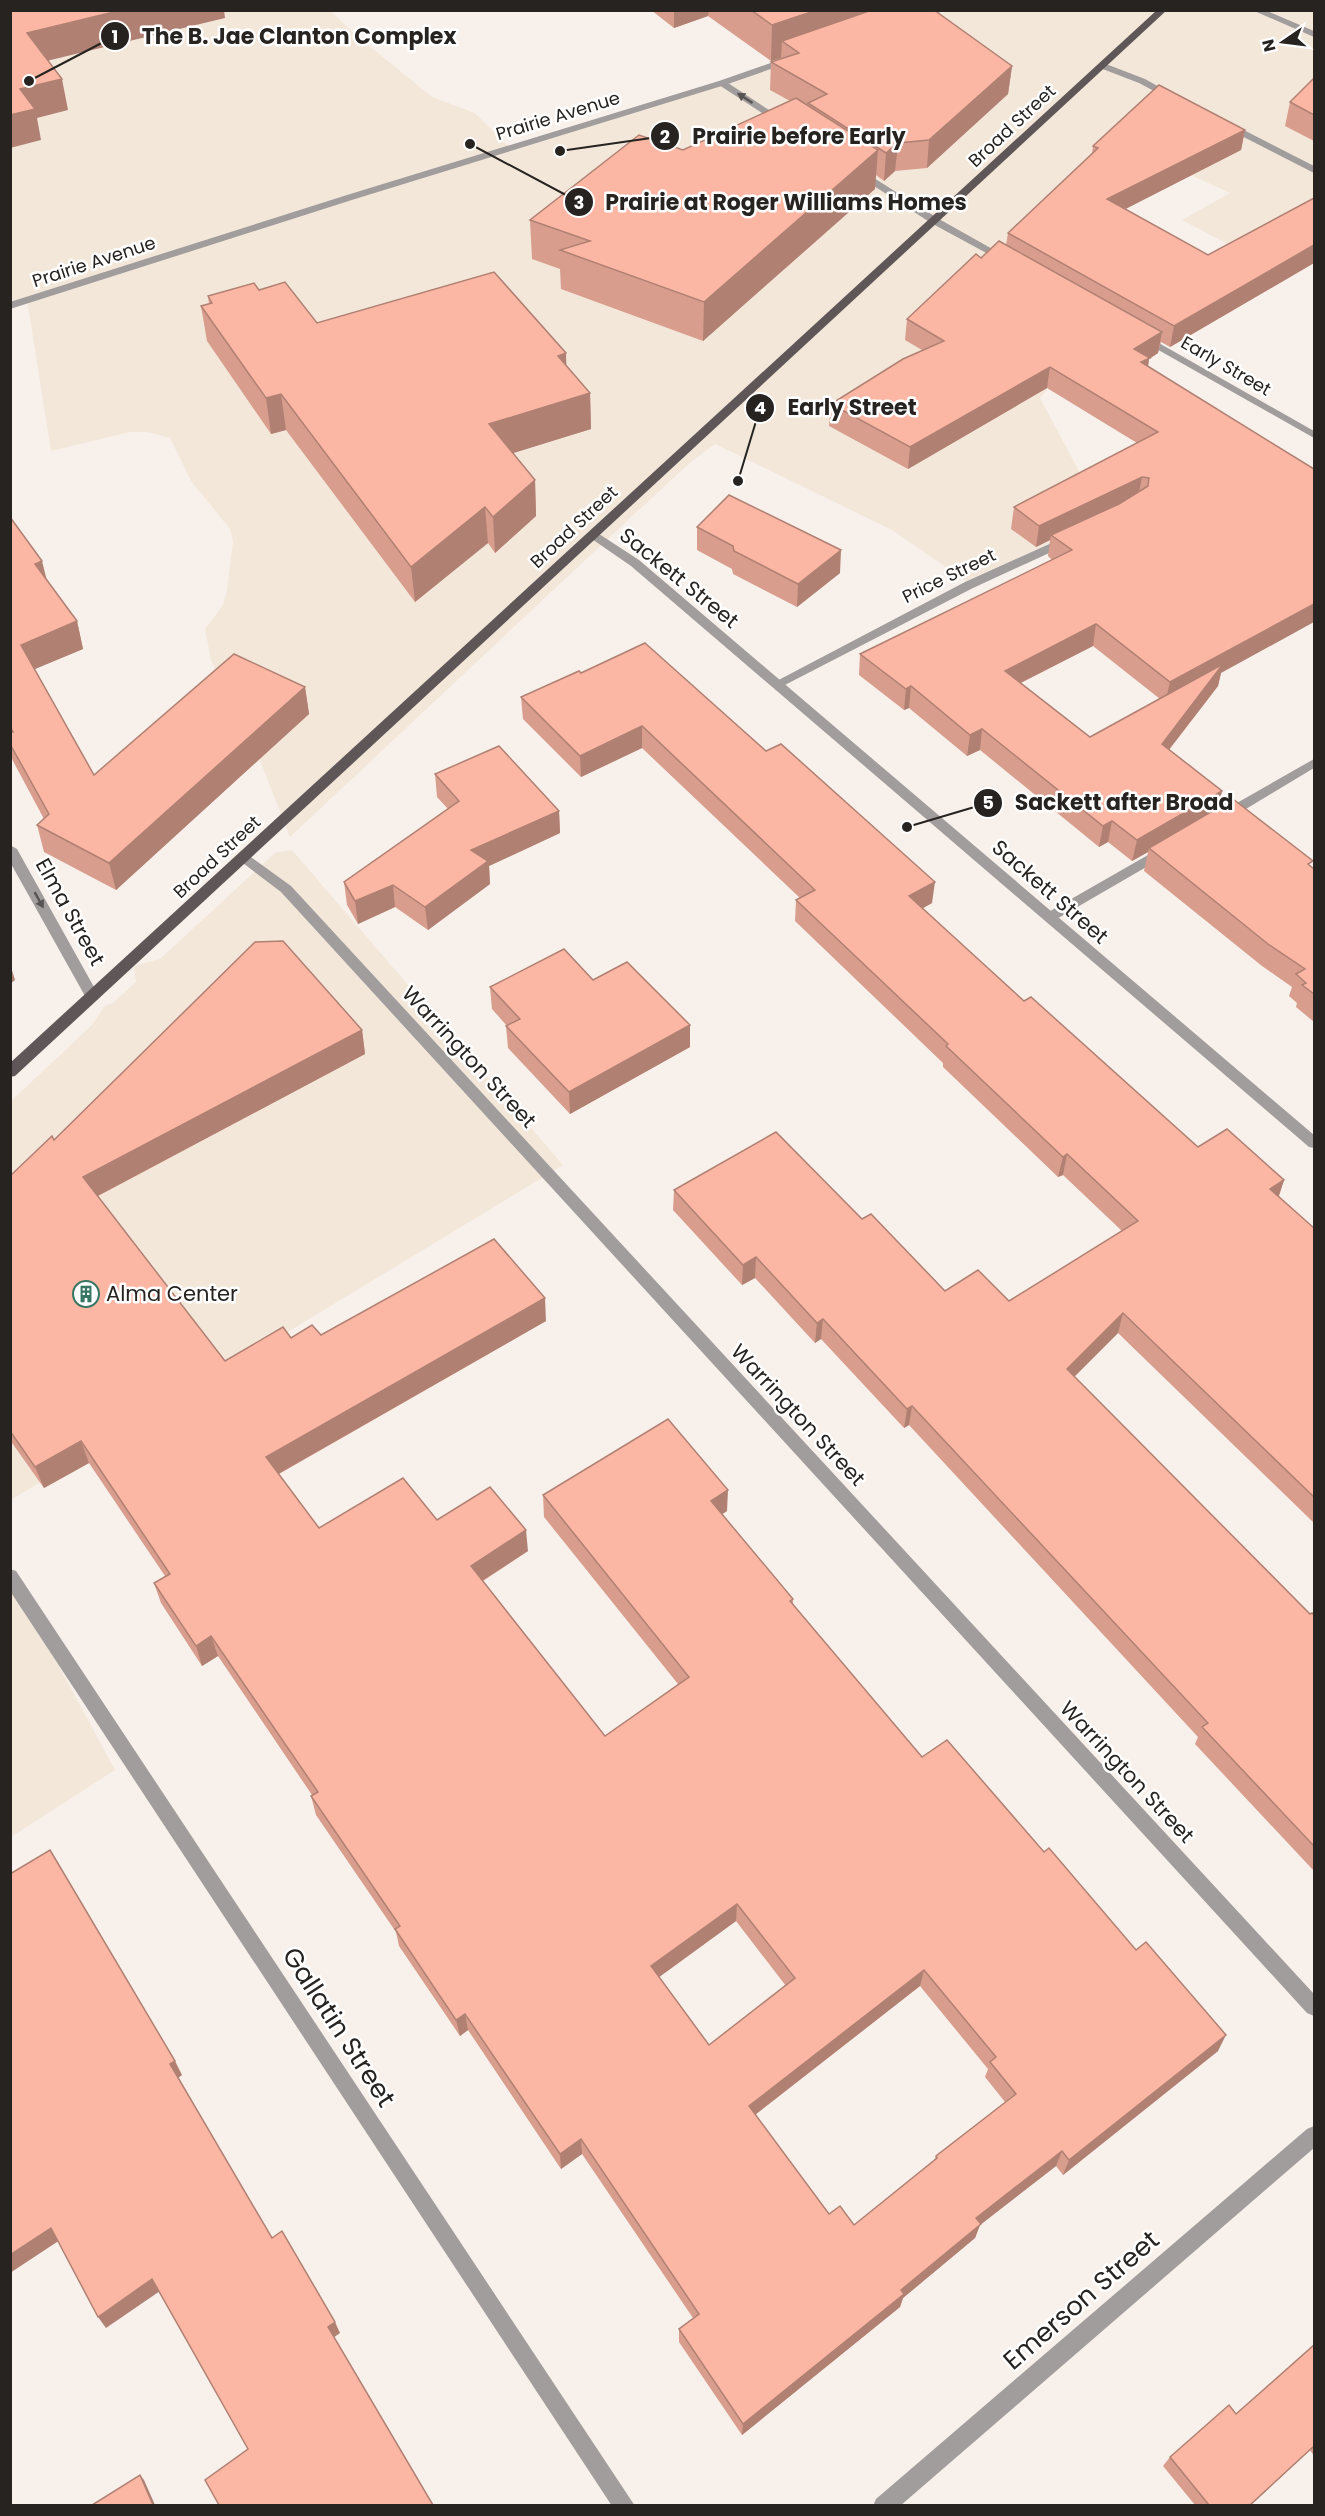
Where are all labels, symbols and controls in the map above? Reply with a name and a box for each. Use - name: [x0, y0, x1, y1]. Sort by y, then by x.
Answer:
- north arrow: [1253, 12, 1313, 72]
- callout: The B. Jae Clanton Complex: [100, 16, 468, 56]
- text: The B. Jae Clanton Complex: [142, 21, 456, 52]
- text: 1: [112, 24, 118, 49]
- text: N: [1256, 37, 1282, 54]
- street label: Broad Street: [962, 79, 1061, 173]
- street label: Prairie Avenue: [493, 85, 623, 146]
- one-way arrow: [737, 92, 753, 104]
- callout: Prairie before Early: [650, 116, 917, 156]
- text: Prairie before Early: [692, 121, 906, 152]
- text: 2: [660, 124, 670, 149]
- callout: Prairie at Roger Williams Homes: [564, 182, 979, 222]
- text: Prairie at Roger Williams Homes: [605, 187, 967, 218]
- text: 3: [574, 190, 584, 215]
- street label: Prairie Avenue: [29, 230, 159, 293]
- street label: Early Street: [1177, 330, 1276, 401]
- callout: Early Street: [745, 388, 928, 428]
- text: Early Street: [787, 392, 917, 423]
- text: 4: [754, 395, 766, 420]
- street label: Broad Street: [524, 480, 623, 574]
- street label: Sackett Street: [614, 521, 745, 635]
- street label: Price Street: [898, 542, 1000, 609]
- callout: Sackett after Broad: [973, 783, 1245, 823]
- text: Sackett after Broad: [1015, 787, 1233, 818]
- text: 5: [982, 790, 994, 815]
- street label: Broad Street: [167, 810, 266, 904]
- street label: Sackett Street: [986, 833, 1115, 950]
- street label: Elma Street: [29, 853, 112, 971]
- one-way arrow: [34, 892, 44, 909]
- street label: Warrington Street: [396, 979, 543, 1134]
- building icon: Alma Center: [71, 1279, 101, 1309]
- place label: Alma Center: [106, 1279, 238, 1308]
- street label: Warrington Street: [725, 1337, 872, 1492]
- street label: Warrington Street: [1054, 1694, 1201, 1849]
- street label: Gallatin Street: [274, 1940, 404, 2114]
- street label: Emerson Street: [995, 2222, 1167, 2378]

